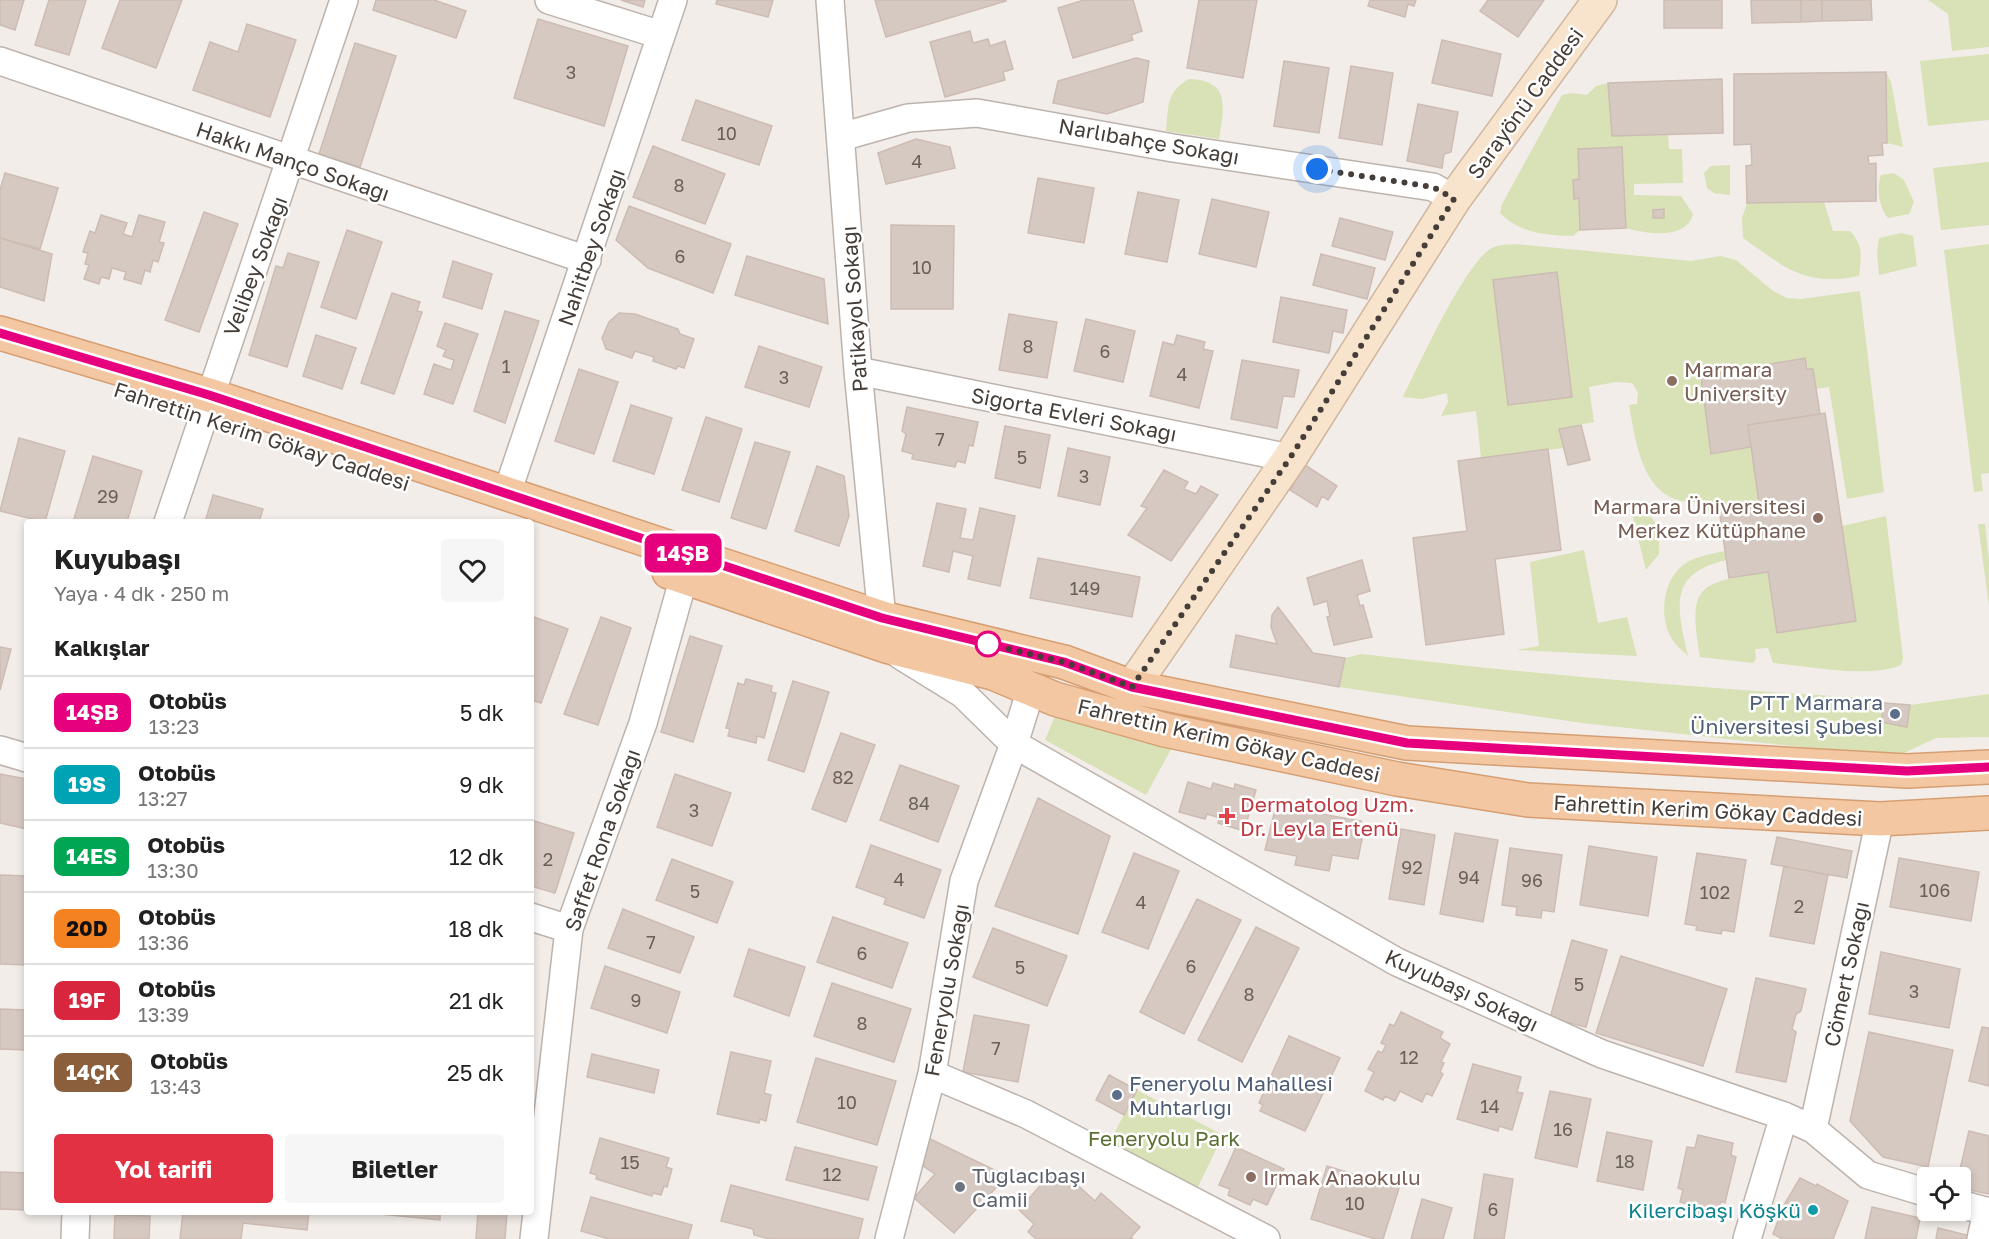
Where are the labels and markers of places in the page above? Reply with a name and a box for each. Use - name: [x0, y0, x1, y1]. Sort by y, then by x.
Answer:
- place label: Marmara University: [1684, 356, 1787, 406]
- marker: Marmara University: [1665, 374, 1679, 388]
- place label: Marmara Üniversitesi Merkez Kütüphane: [1593, 493, 1806, 543]
- marker: Marmara Üniversitesi Merkez Kütüphane: [1811, 511, 1825, 525]
- unlabelled marker: [975, 631, 1001, 657]
- place label: PTT Marmara Üniversitesi Şubesi: [1690, 689, 1883, 739]
- marker: PTT Marmara Üniversitesi Şubesi: [1888, 707, 1902, 721]
- place label: Dermatolog Uzm. Dr. Leyla Ertenü: [1240, 791, 1415, 841]
- marker: Dermatolog Uzm. Dr. Leyla Ertenü: [1218, 807, 1236, 825]
- place label: Feneryolu Mahallesi Muhtarlığı: [1129, 1070, 1333, 1120]
- marker: Feneryolu Mahallesi Muhtarlığı: [1110, 1088, 1124, 1102]
- place label: Tuğlacıbaşı Camii: [972, 1162, 1086, 1212]
- place label: Irmak Anaokulu: [1263, 1164, 1421, 1190]
- marker: Irmak Anaokulu: [1244, 1170, 1258, 1184]
- marker: Tuğlacıbaşı Camii: [953, 1180, 967, 1194]
- place label: Kilercibaşı Köşkü: [1628, 1197, 1801, 1223]
- marker: Kilercibaşı Köşkü: [1806, 1203, 1820, 1217]

